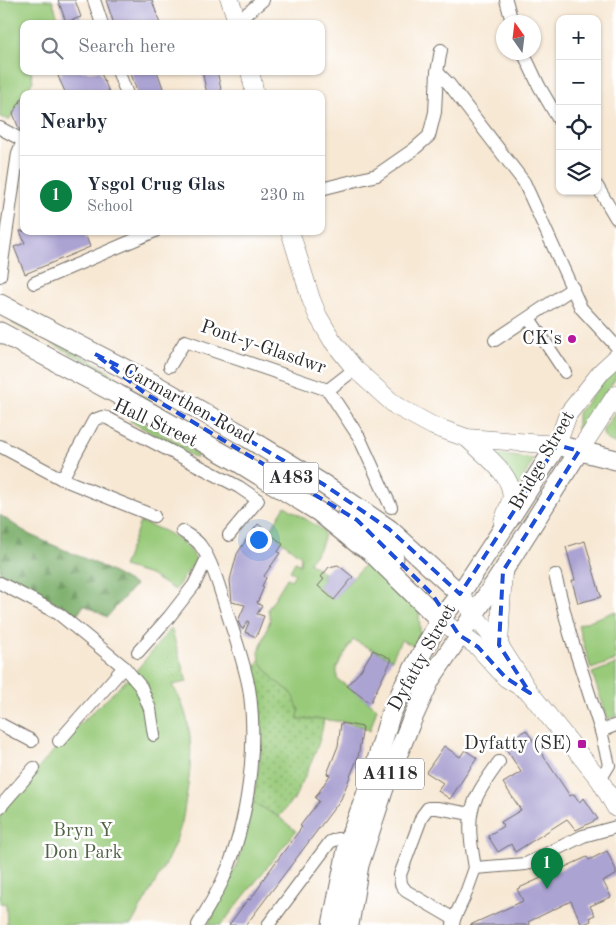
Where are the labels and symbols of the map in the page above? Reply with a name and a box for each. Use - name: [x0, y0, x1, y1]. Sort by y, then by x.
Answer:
- north arrow: [496, 15, 541, 60]
- street label: Pont-y-Glasdwr: [198, 318, 328, 378]
- place label: CK's: [522, 330, 562, 349]
- marker: CK's: [566, 333, 578, 345]
- street label: Carmarthen Road: [120, 361, 256, 449]
- street label: Hall Street: [110, 396, 200, 452]
- street label: Bridge Street: [507, 408, 579, 514]
- road number: A483: [264, 462, 318, 493]
- your location: [246, 527, 272, 553]
- street label: Dyfatty Street: [386, 601, 460, 715]
- place label: Dyfatty (SE): [464, 734, 572, 754]
- marker: Dyfatty (SE): [576, 738, 588, 750]
- road number: A4118: [356, 759, 424, 790]
- park label: Bryn Y Don Park: [44, 822, 123, 863]
- pin: 1: [531, 848, 563, 889]

